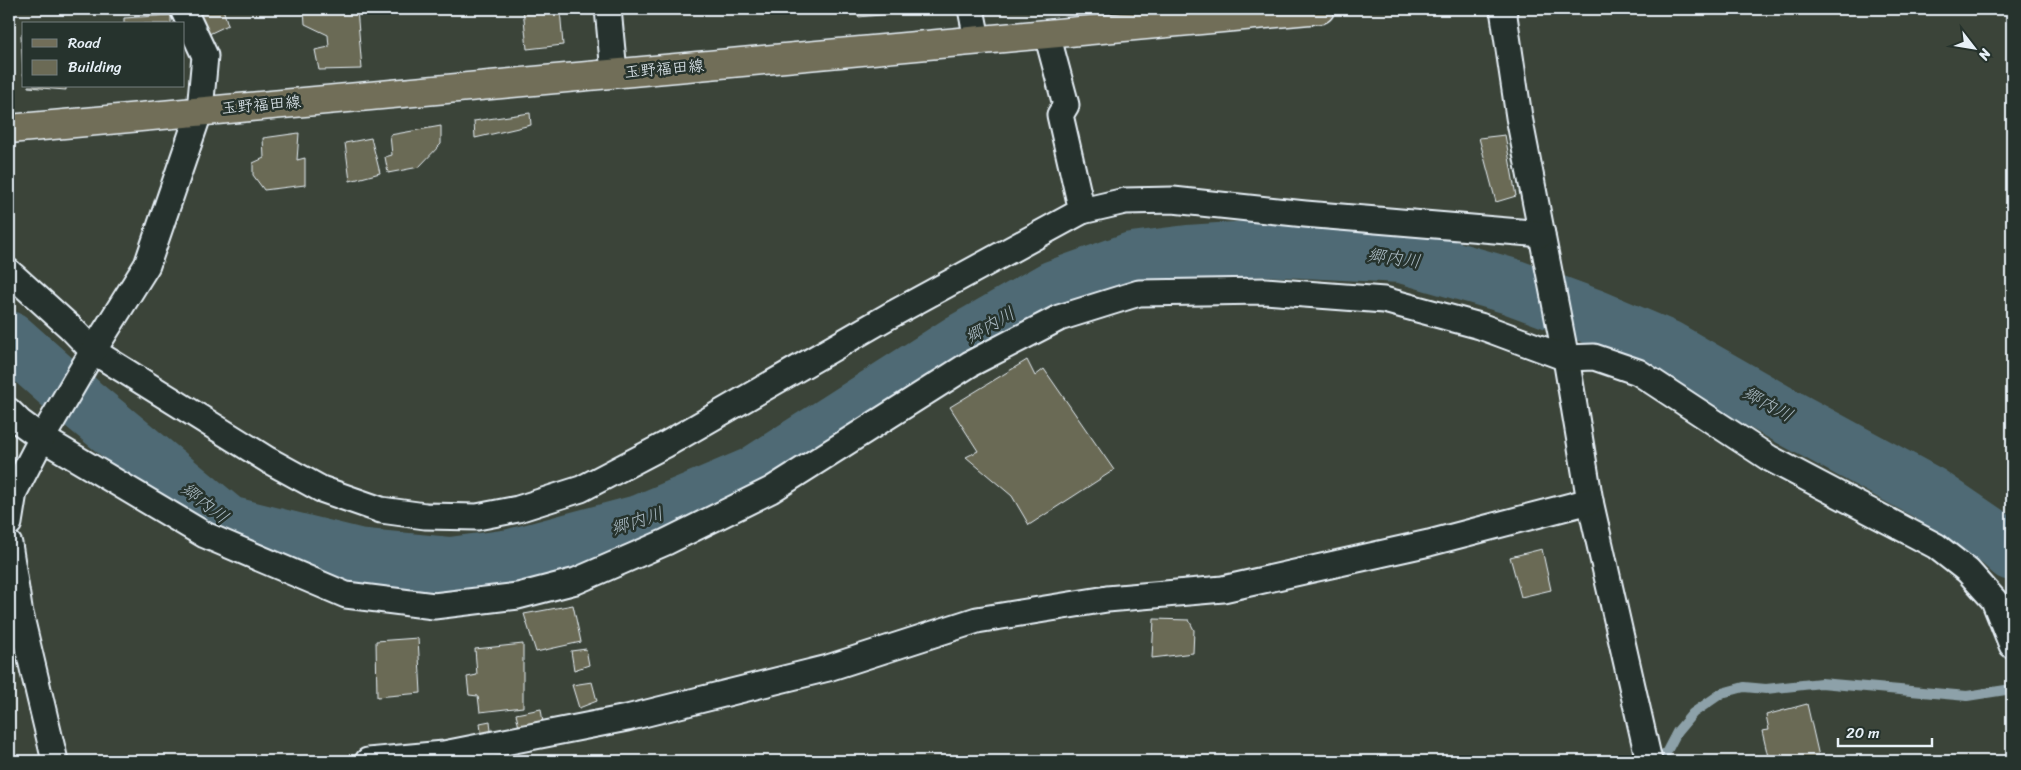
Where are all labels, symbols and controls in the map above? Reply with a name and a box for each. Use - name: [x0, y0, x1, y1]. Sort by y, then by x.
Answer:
- legend: [22, 22, 185, 88]
- north arrow: [1948, 22, 1998, 72]
- text: Road: [68, 30, 101, 56]
- text: N: [1971, 43, 1998, 65]
- street label: 玉野福田線: [623, 51, 705, 86]
- text: Building: [68, 54, 122, 80]
- street label: 玉野福田線: [220, 87, 302, 122]
- water label: 郷内川: [1365, 238, 1423, 278]
- water label: 郷内川: [959, 298, 1021, 352]
- water label: 郷内川: [1737, 377, 1799, 431]
- water label: 郷内川: [174, 474, 236, 532]
- water label: 郷内川: [606, 497, 668, 545]
- scale bar: [1838, 715, 1932, 747]
- text: 20 m: [1846, 720, 1880, 746]

